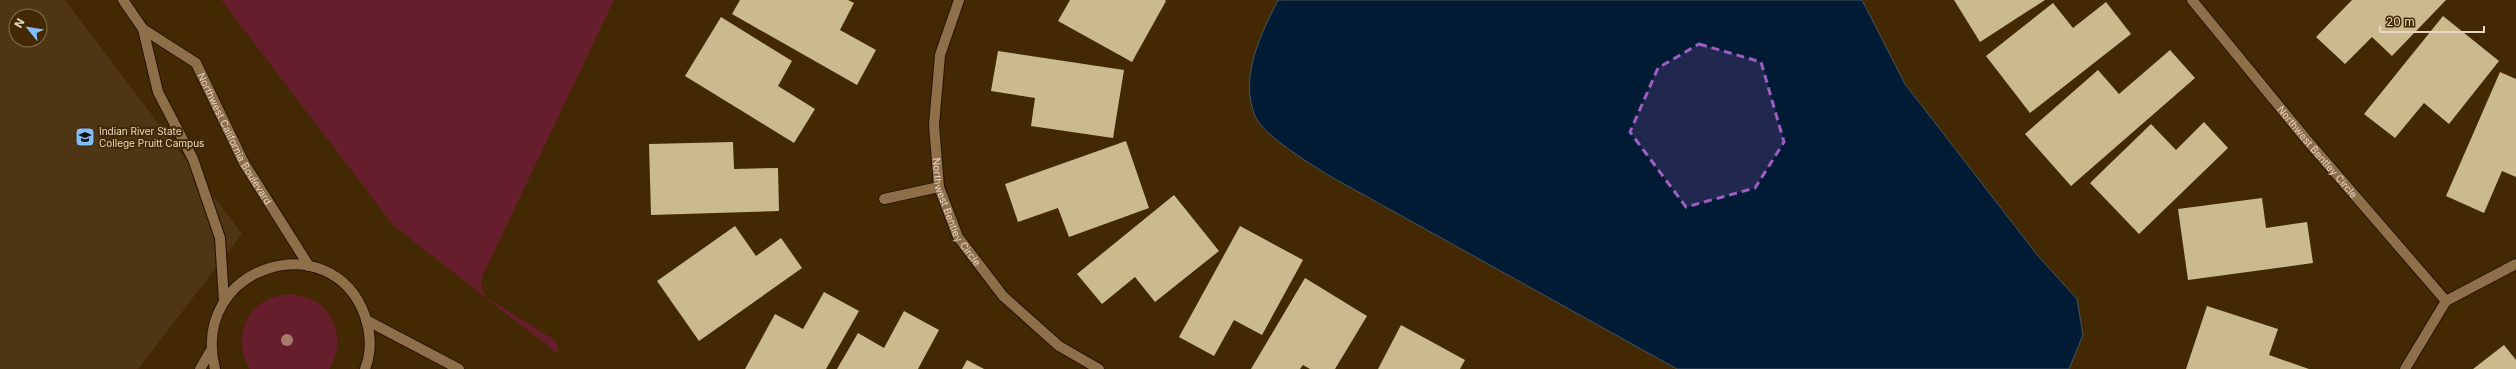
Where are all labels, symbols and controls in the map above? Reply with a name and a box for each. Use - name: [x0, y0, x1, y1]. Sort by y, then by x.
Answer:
- north arrow: [8, 8, 48, 48]
- scale bar: [2380, 8, 2484, 34]
- text: 20 m: [2386, 14, 2415, 29]
- text: N: [11, 16, 27, 30]
- street label: Northwest California Boulevard: [196, 71, 275, 207]
- street label: Northwest Bentley Circle: [2275, 103, 2360, 200]
- place label: Indian River State College Pruitt Campus: [99, 125, 204, 149]
- school or university icon: Indian River State College Pruitt Campus: [74, 126, 96, 148]
- street label: Northwest Bentley Circle: [931, 157, 984, 268]

